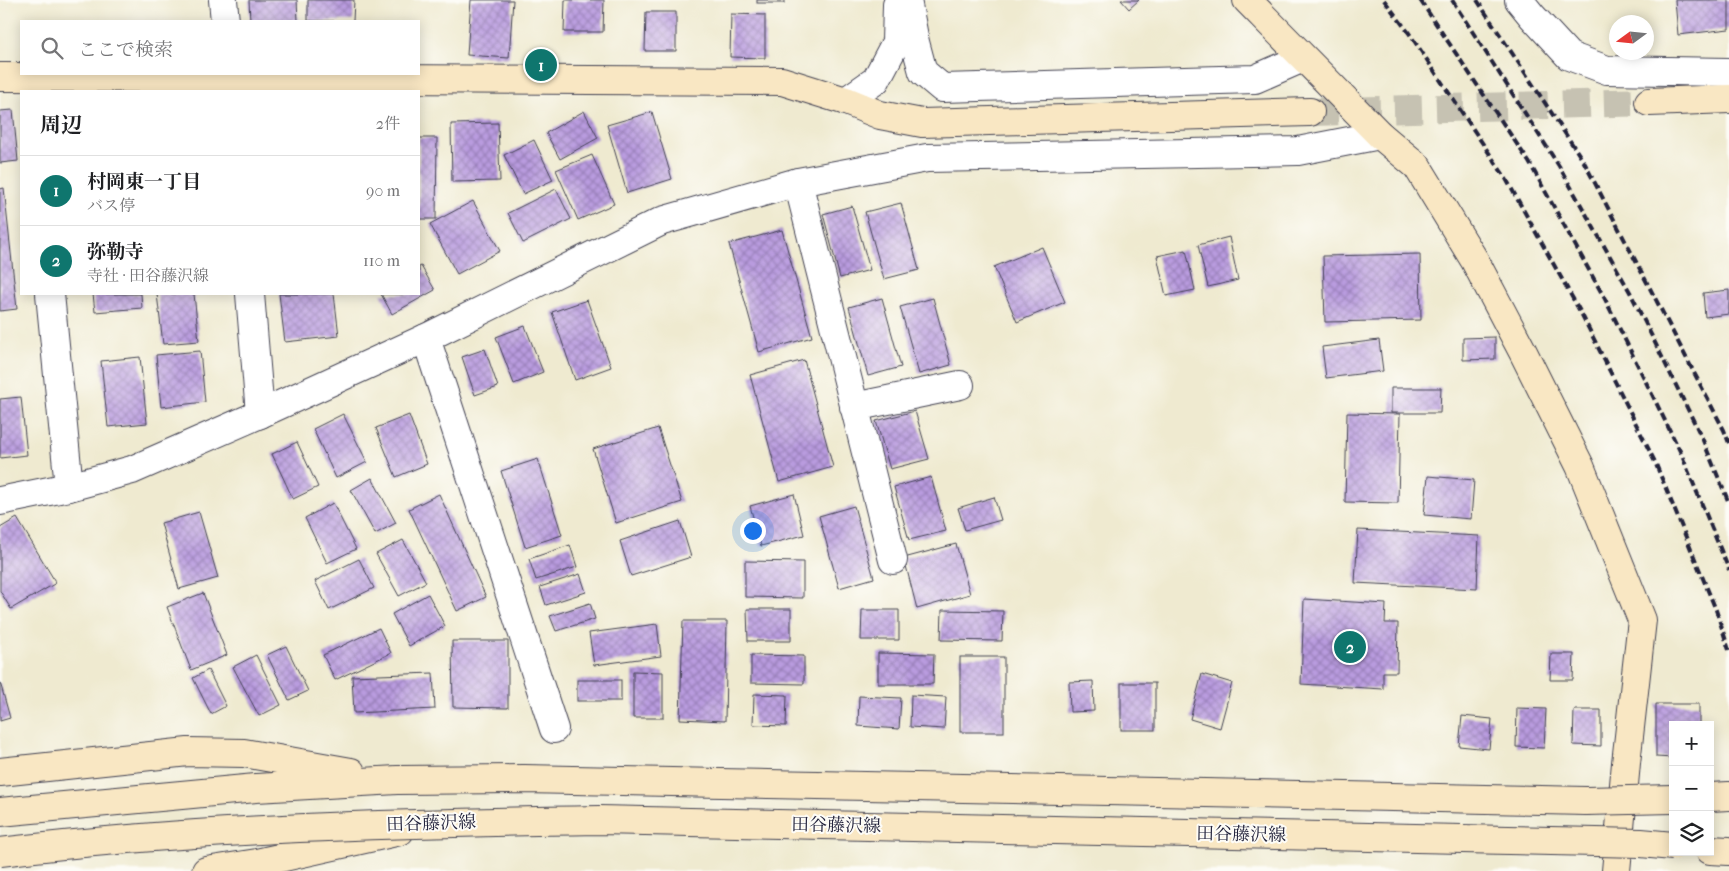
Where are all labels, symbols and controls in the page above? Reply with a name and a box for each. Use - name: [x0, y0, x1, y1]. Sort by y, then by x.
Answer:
- north arrow: [1609, 15, 1654, 60]
- search box: [20, 20, 420, 75]
- icon: search: [38, 34, 66, 62]
- text: ここで検索: [78, 39, 173, 61]
- pin: 1: [525, 46, 557, 84]
- text: 周辺: [40, 113, 82, 137]
- text: 2件: [376, 114, 400, 133]
- text: 村岡東一丁目: [87, 171, 201, 193]
- text: 1: [53, 181, 59, 200]
- text: 90 m: [366, 181, 400, 200]
- text: バス停: [87, 196, 135, 215]
- text: 弥勒寺: [87, 241, 144, 263]
- text: 2: [52, 251, 60, 270]
- text: 110 m: [363, 251, 400, 270]
- text: 寺社 · 田谷藤沢線: [87, 266, 209, 285]
- your location: [740, 518, 766, 544]
- pin: 2: [1334, 628, 1366, 666]
- map controls: [1669, 721, 1714, 856]
- button: +: [1669, 721, 1714, 766]
- button: −: [1669, 766, 1714, 811]
- street label: 田谷藤沢線: [386, 811, 476, 836]
- button: layers: [1669, 811, 1714, 856]
- street label: 田谷藤沢線: [791, 814, 881, 837]
- street label: 田谷藤沢線: [1196, 823, 1286, 846]

